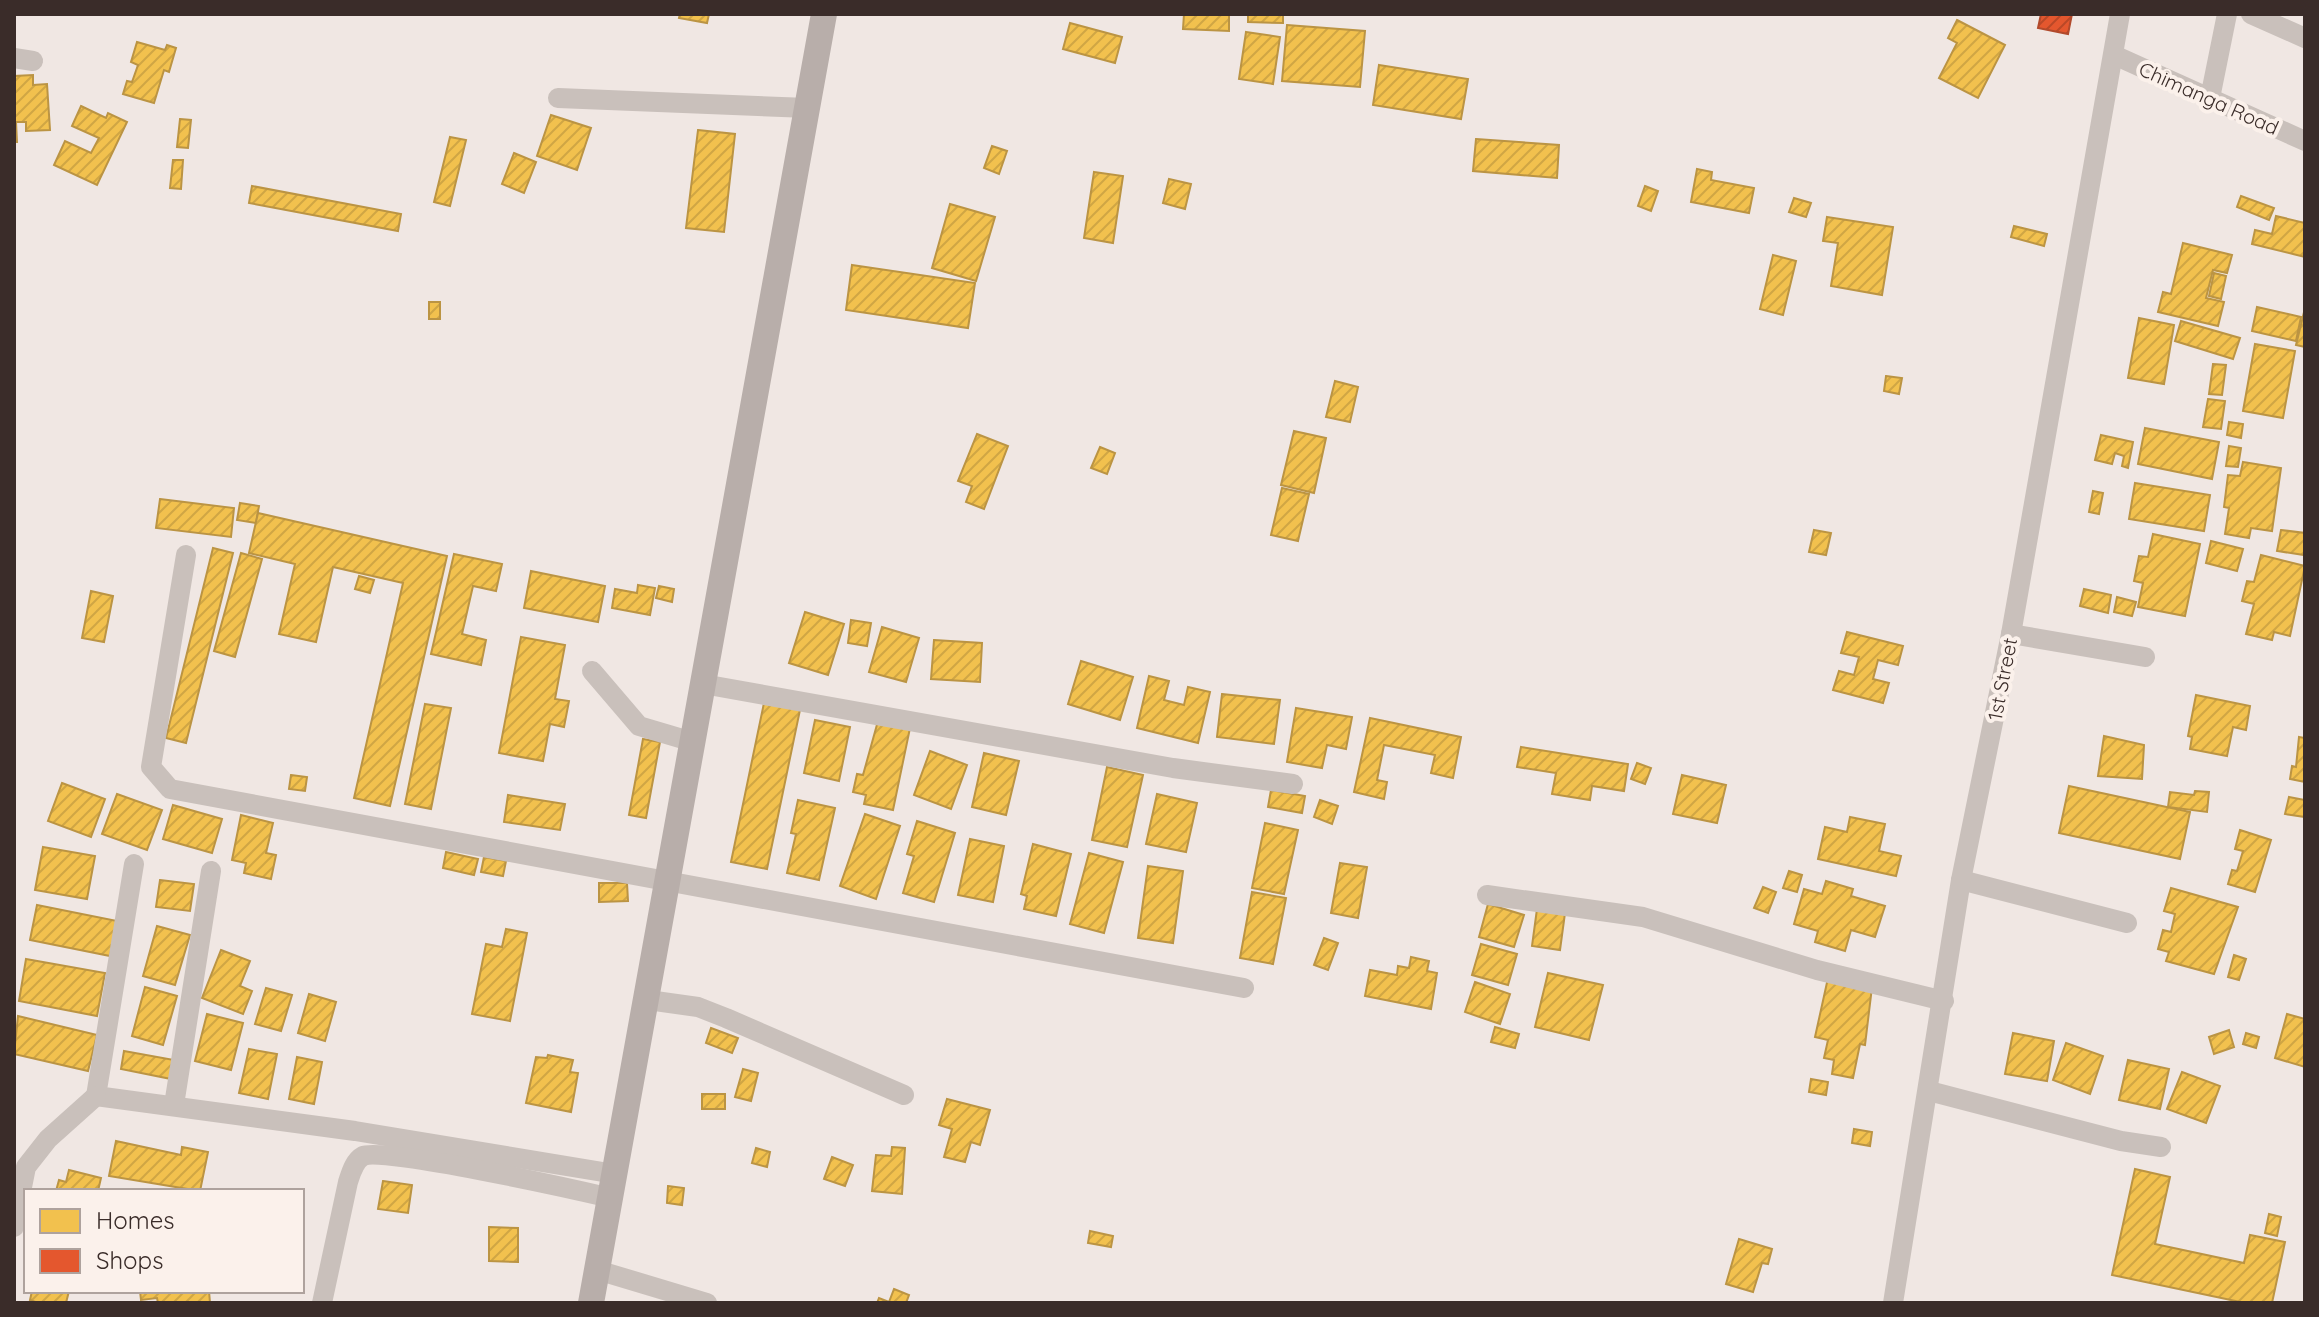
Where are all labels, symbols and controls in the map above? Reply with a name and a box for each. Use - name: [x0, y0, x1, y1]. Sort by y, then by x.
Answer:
- street label: Chimanga Road: [2135, 56, 2283, 140]
- street label: 1st Street: [1982, 635, 2022, 722]
- legend: [24, 1189, 304, 1293]
- text: Homes: [96, 1205, 174, 1235]
- text: Shops: [96, 1245, 163, 1275]

